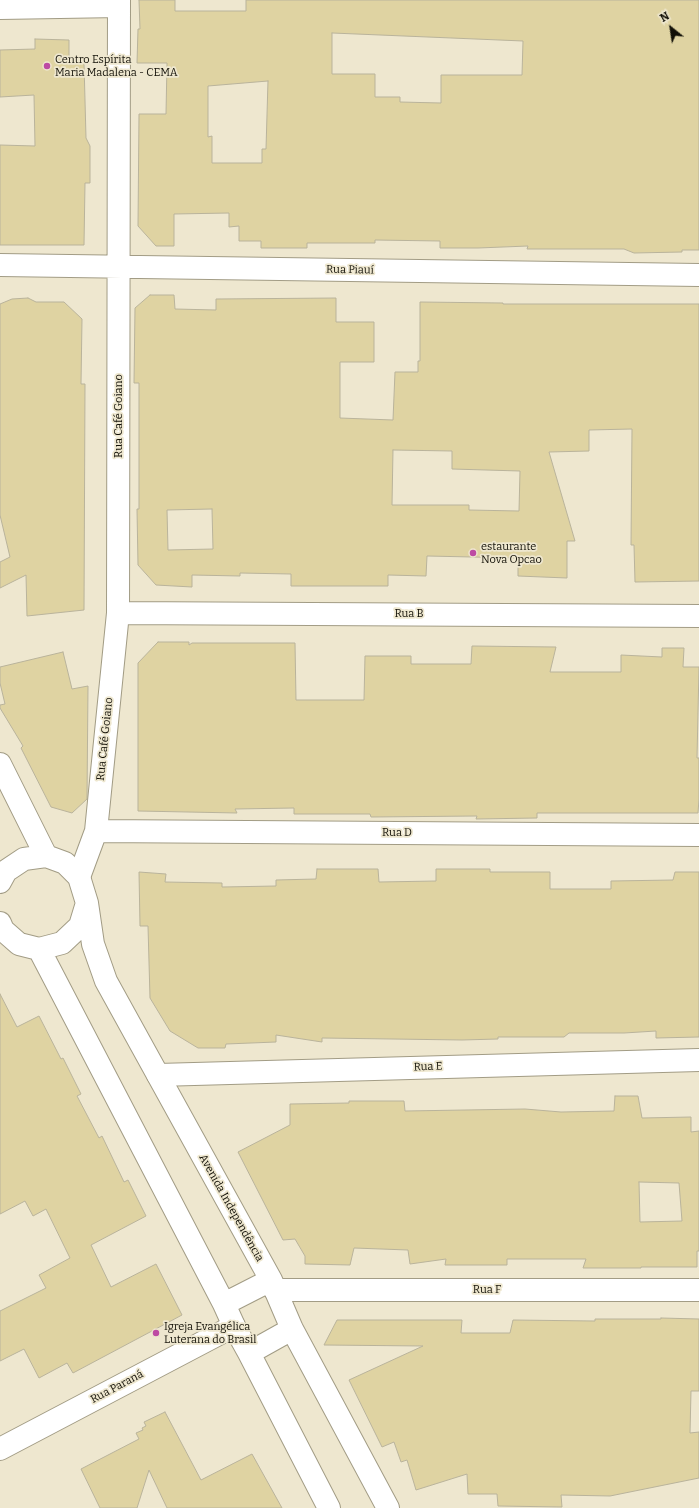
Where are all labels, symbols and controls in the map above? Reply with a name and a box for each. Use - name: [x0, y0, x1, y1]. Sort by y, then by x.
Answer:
- north arrow: [651, 8, 691, 48]
- text: N: [658, 9, 672, 25]
- place label: Centro Espírita Maria Madalena - CEMA: [55, 53, 178, 79]
- marker: Centro Espírita Maria Madalena - CEMA: [42, 61, 52, 71]
- street label: Rua Piauí: [326, 263, 374, 277]
- street label: Rua Café Goiano: [112, 374, 126, 458]
- place label: estaurante Nova Opcao: [481, 540, 542, 566]
- marker: estaurante Nova Opcao: [468, 548, 478, 558]
- street label: Rua B: [394, 607, 424, 621]
- street label: Rua Café Goiano: [94, 697, 116, 781]
- street label: Rua D: [382, 826, 412, 840]
- street label: Rua E: [413, 1060, 443, 1074]
- street label: Avenida Independência: [196, 1152, 266, 1264]
- street label: Rua F: [473, 1283, 501, 1297]
- place label: Igreja Evangélica Luterana do Brasil: [164, 1320, 256, 1346]
- marker: Igreja Evangélica Luterana do Brasil: [151, 1328, 161, 1338]
- street label: Rua Paraná: [88, 1368, 146, 1406]

